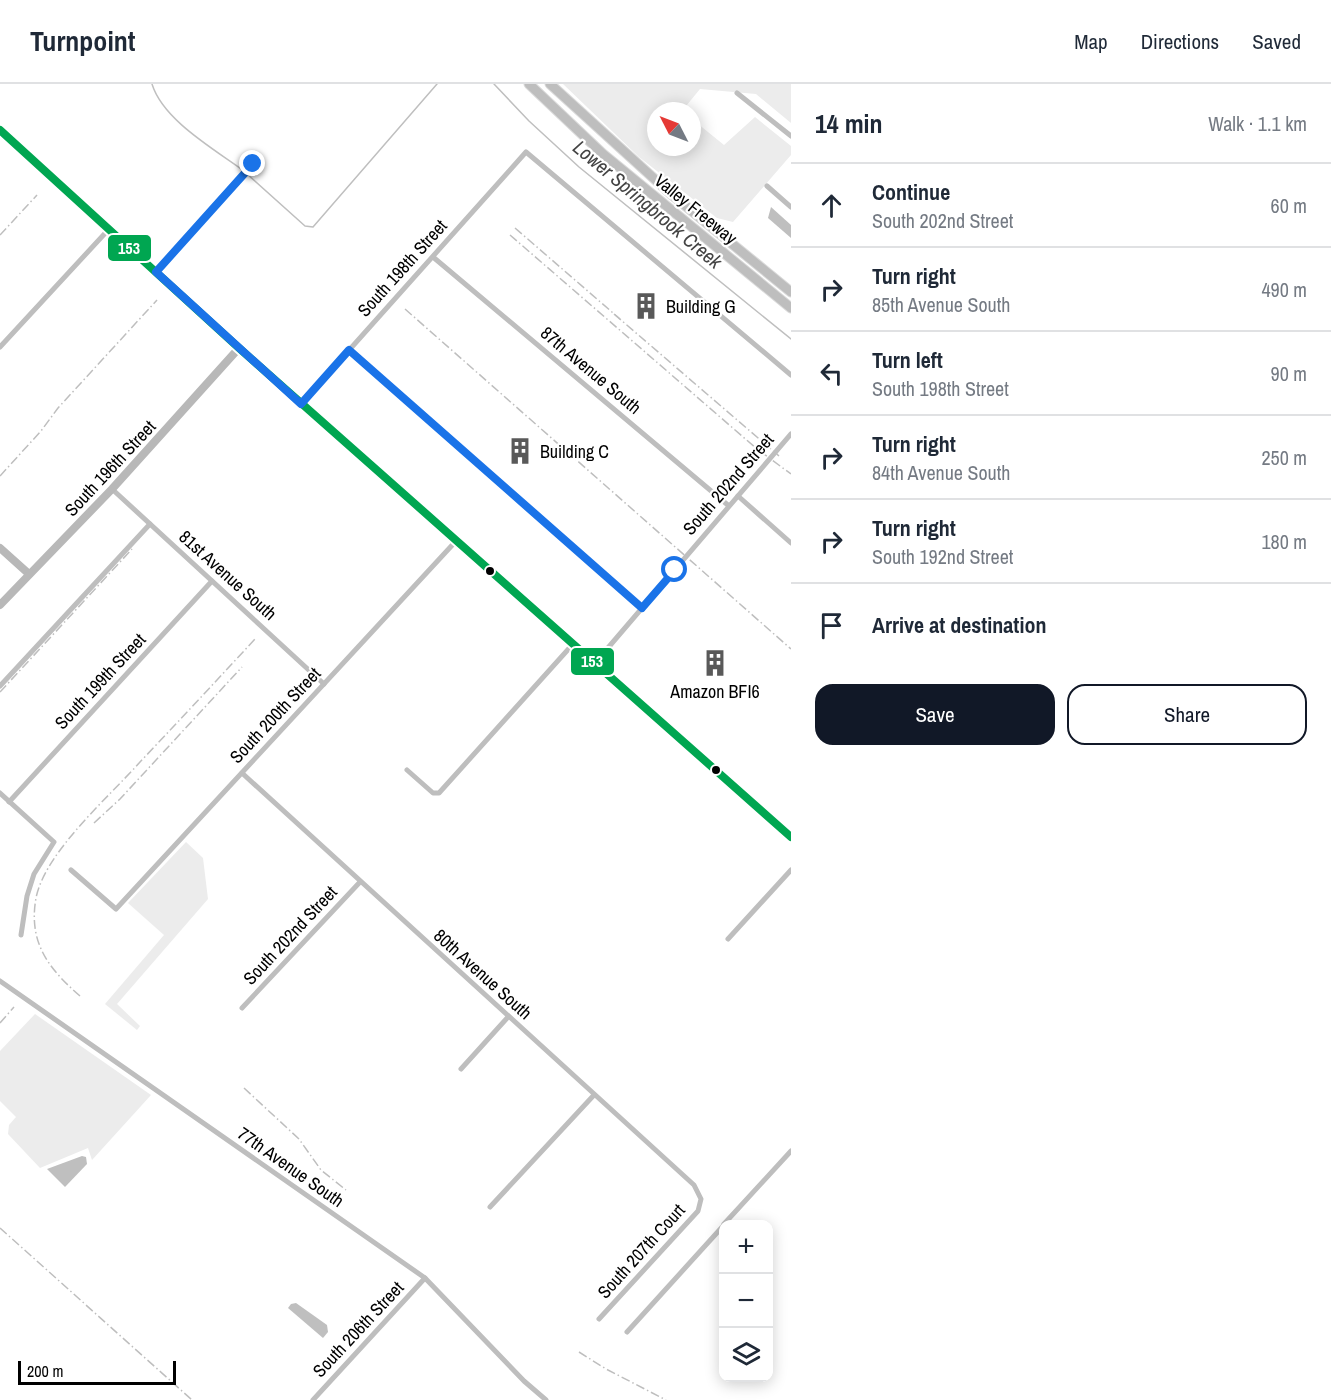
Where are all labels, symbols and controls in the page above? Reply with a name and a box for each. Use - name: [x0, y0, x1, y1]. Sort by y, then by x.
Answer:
- text: Turnpoint: [30, 22, 135, 60]
- text: Map: [1074, 27, 1108, 56]
- text: Directions: [1141, 27, 1219, 56]
- text: Saved: [1252, 27, 1301, 56]
- north arrow: [647, 102, 701, 156]
- text: 14 min: [815, 106, 883, 141]
- text: Walk · 1.1 km: [1208, 110, 1307, 137]
- water label: Lower Springbrook Creek: [568, 134, 729, 275]
- route end: [239, 150, 265, 176]
- street label: Valley Freeway: [649, 168, 743, 251]
- text: Continue: [872, 177, 950, 207]
- icon: ahead: [815, 189, 848, 222]
- text: 60 m: [1271, 192, 1307, 219]
- text: South 202nd Street: [872, 207, 1013, 234]
- street label: South 198th Street: [352, 214, 452, 322]
- line badge: 153: [107, 234, 152, 262]
- text: 153: [118, 237, 140, 259]
- text: Turn right: [872, 261, 956, 291]
- icon: right: [815, 273, 848, 306]
- text: 490 m: [1261, 276, 1307, 303]
- building icon: Building G: [631, 291, 661, 321]
- text: 85th Avenue South: [872, 291, 1010, 318]
- place label: Building G: [666, 294, 736, 319]
- street label: 87th Avenue South: [535, 320, 647, 420]
- text: Turn left: [872, 345, 943, 375]
- icon: left: [815, 357, 848, 390]
- text: 90 m: [1271, 360, 1307, 387]
- text: South 198th Street: [872, 375, 1009, 402]
- street label: South 196th Street: [59, 414, 161, 522]
- street label: South 202nd Street: [677, 428, 779, 540]
- text: Turn right: [872, 429, 956, 459]
- building icon: Building C: [505, 436, 535, 466]
- place label: Building C: [540, 439, 609, 464]
- icon: right: [815, 441, 848, 474]
- text: 250 m: [1261, 444, 1307, 471]
- text: 84th Avenue South: [872, 459, 1010, 486]
- text: Turn right: [872, 513, 956, 543]
- street label: 81st Avenue South: [174, 524, 282, 626]
- icon: right: [815, 525, 848, 558]
- text: 180 m: [1261, 528, 1307, 555]
- text: South 192nd Street: [872, 543, 1013, 570]
- route start: [661, 556, 687, 582]
- unlabelled marker: [484, 565, 496, 577]
- icon: arrive: [815, 609, 848, 642]
- text: Arrive at destination: [872, 610, 1046, 640]
- street label: South 199th Street: [49, 627, 151, 735]
- line badge: 153: [570, 647, 615, 676]
- building icon: Amazon BFI6: [700, 648, 730, 678]
- text: 153: [581, 650, 603, 672]
- street label: South 200th Street: [224, 661, 326, 769]
- place label: Amazon BFI6: [669, 679, 760, 704]
- button: Save: [815, 684, 1055, 745]
- button: Share: [1067, 684, 1307, 745]
- unlabelled marker: [710, 764, 722, 776]
- street label: South 202nd Street: [237, 880, 343, 990]
- street label: 80th Avenue South: [428, 923, 538, 1025]
- street label: 77th Avenue South: [233, 1121, 349, 1213]
- street label: South 207th Court: [592, 1198, 690, 1304]
- map controls: [719, 1220, 773, 1382]
- button: +: [719, 1220, 773, 1274]
- button: −: [719, 1274, 773, 1328]
- street label: South 206th Street: [307, 1275, 409, 1383]
- button: layers: [719, 1328, 773, 1382]
- scale bar: [18, 1358, 176, 1386]
- text: 200 m: [27, 1360, 63, 1382]

